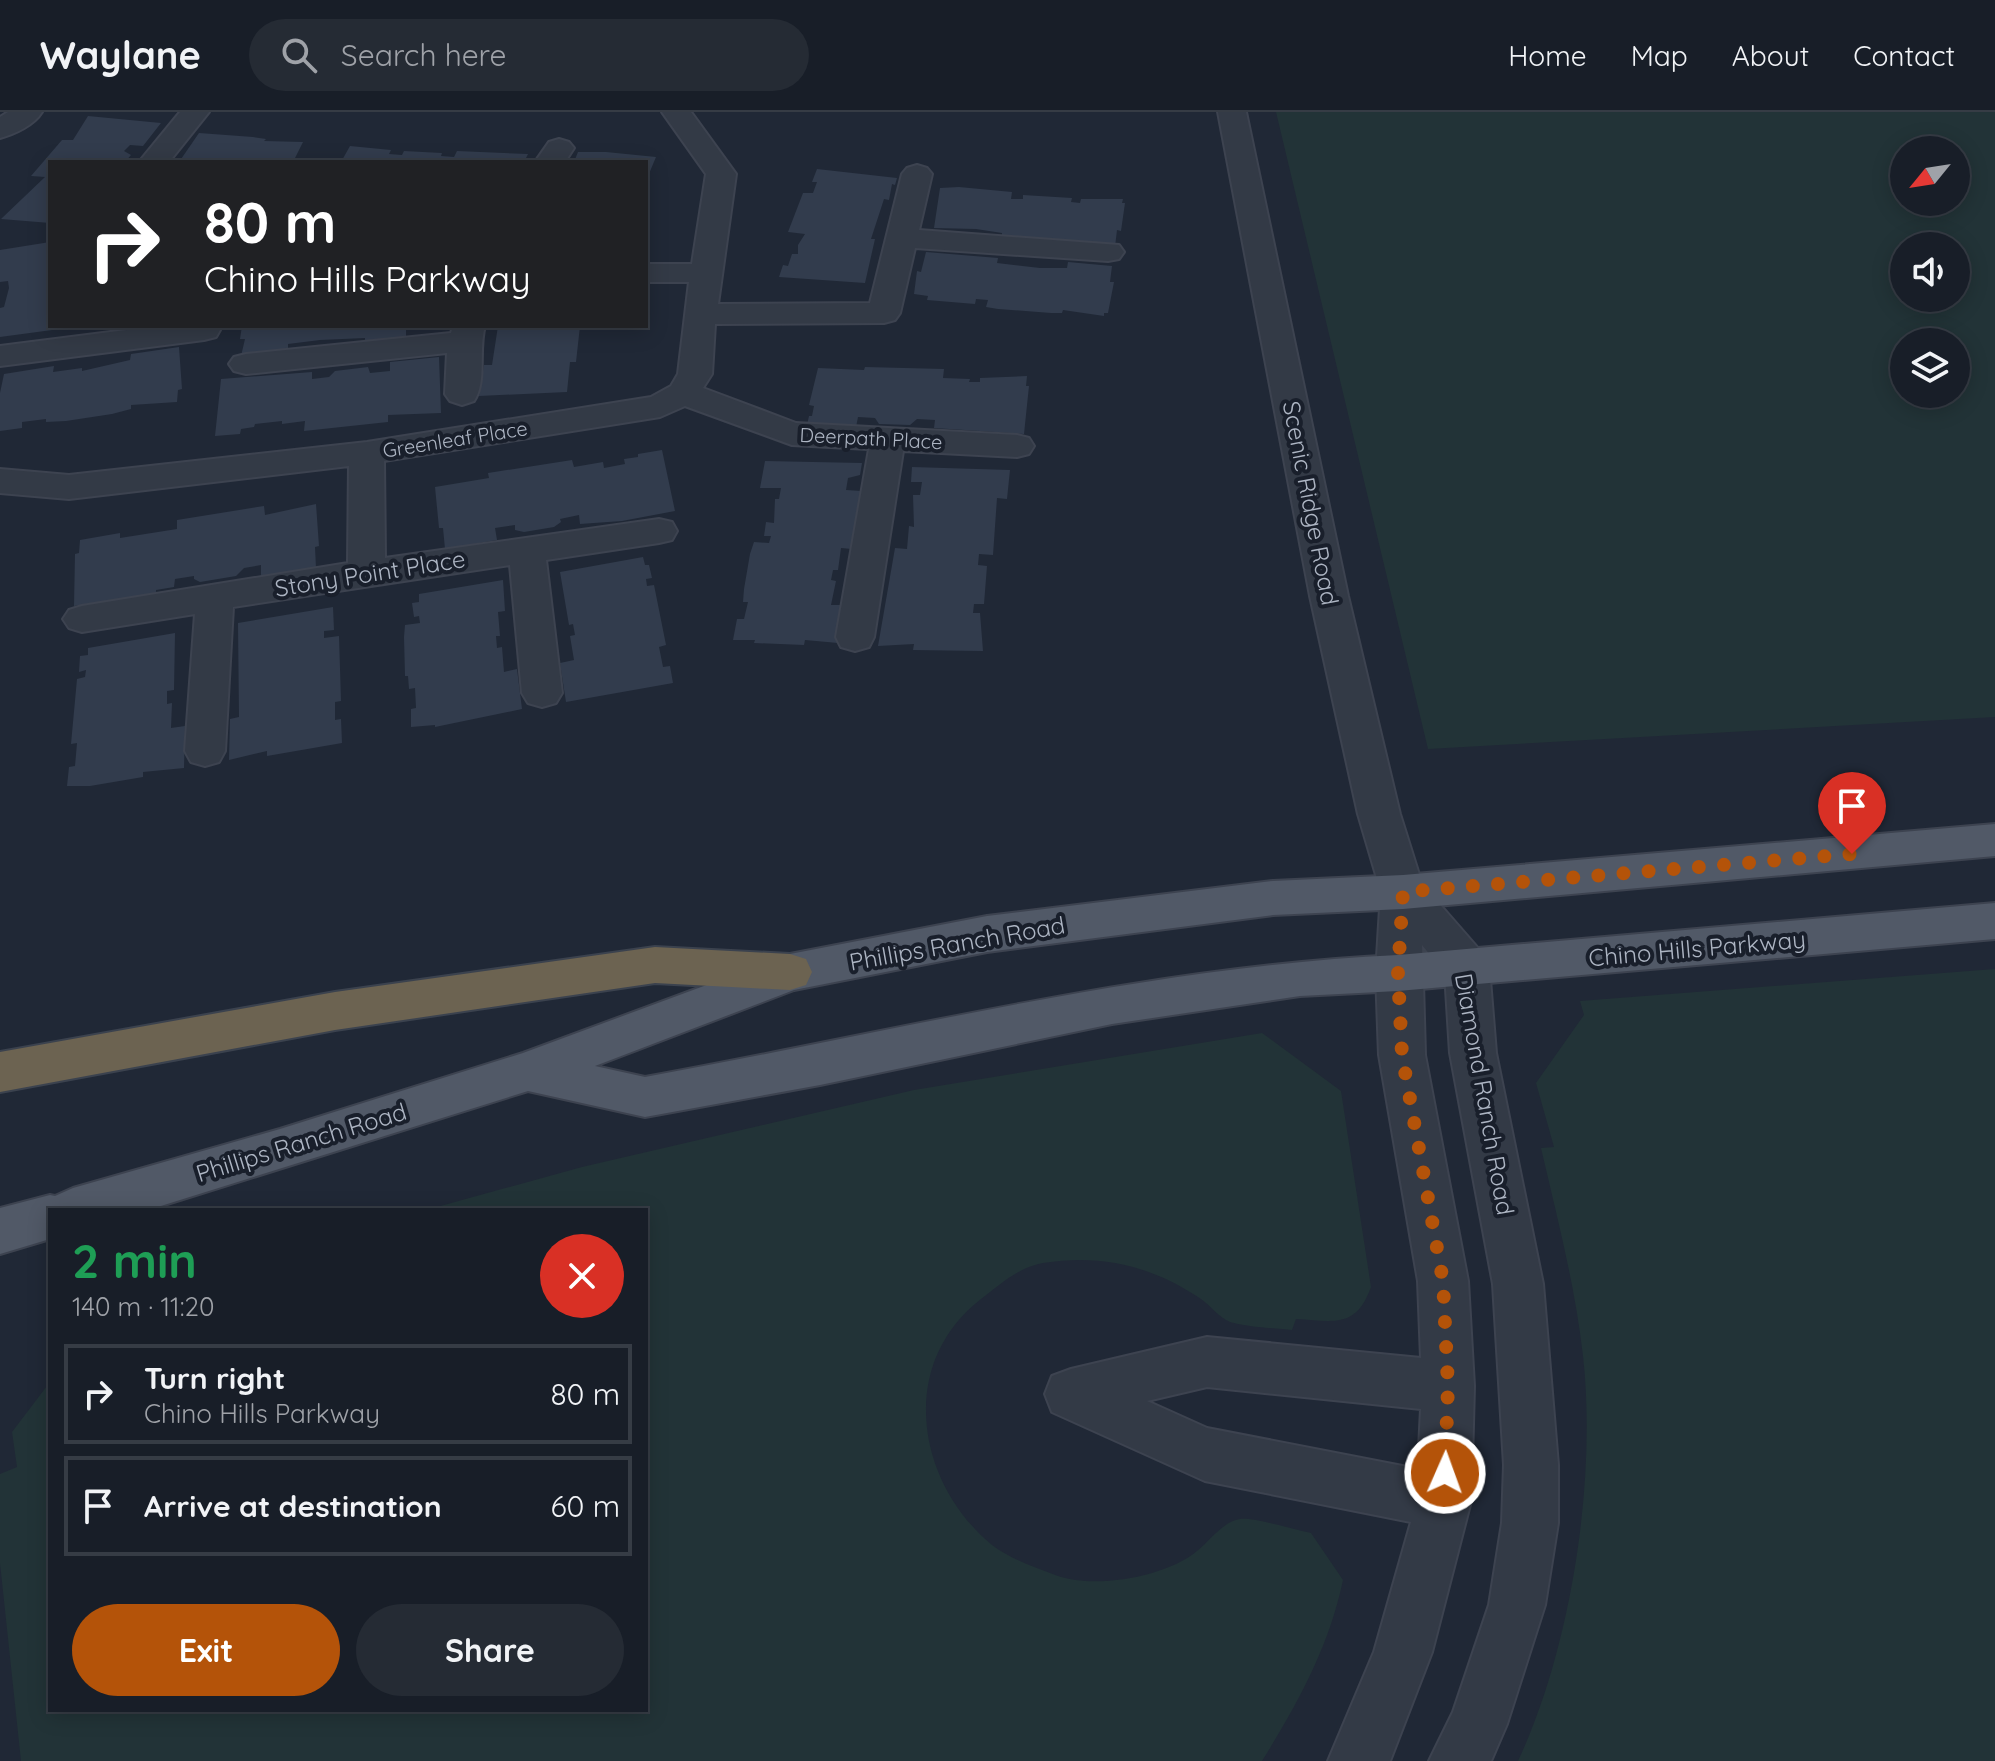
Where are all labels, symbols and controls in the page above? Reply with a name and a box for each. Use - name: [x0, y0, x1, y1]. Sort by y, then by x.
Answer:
- search box: [249, 19, 809, 91]
- text: Waylane: [40, 31, 201, 79]
- icon: search: [277, 33, 321, 77]
- text: Search here: [341, 36, 506, 74]
- text: Home: [1508, 38, 1587, 73]
- text: Map: [1631, 38, 1688, 73]
- text: About: [1732, 38, 1809, 73]
- text: Contact: [1853, 38, 1955, 73]
- north arrow: [1890, 136, 1970, 216]
- map controls: [1890, 136, 1970, 408]
- text: 80 m: [204, 187, 336, 257]
- icon: right: [72, 192, 176, 296]
- button: sound: [1890, 232, 1970, 312]
- text: Chino Hills Parkway: [204, 256, 531, 301]
- button: layers: [1890, 328, 1970, 408]
- street label: Scenic Ridge Road: [1276, 398, 1346, 608]
- street label: Greenleaf Place: [381, 415, 529, 463]
- street label: Deerpath Place: [799, 422, 943, 454]
- street label: Stony Point Place: [273, 543, 467, 603]
- pin: [1818, 772, 1886, 854]
- icon: arrive: [1830, 784, 1874, 828]
- street label: Phillips Ranch Road: [847, 909, 1067, 977]
- street label: Chino Hills Parkway: [1587, 924, 1807, 972]
- street label: Diamond Ranch Road: [1449, 971, 1521, 1217]
- street label: Phillips Ranch Road: [192, 1096, 410, 1188]
- text: 2 min: [72, 1230, 197, 1290]
- button: close: [540, 1234, 624, 1318]
- text: 140 m · 11:20: [72, 1290, 214, 1323]
- text: Turn right: [144, 1359, 285, 1397]
- icon: right: [76, 1372, 120, 1416]
- text: 80 m: [550, 1375, 620, 1413]
- text: Chino Hills Parkway: [144, 1397, 380, 1430]
- position arrow: [1403, 1431, 1487, 1515]
- icon: arrive: [76, 1484, 120, 1528]
- text: Arrive at destination: [144, 1487, 442, 1525]
- text: 60 m: [550, 1487, 620, 1525]
- button: Exit: [72, 1604, 340, 1696]
- button: Share: [356, 1604, 624, 1696]

